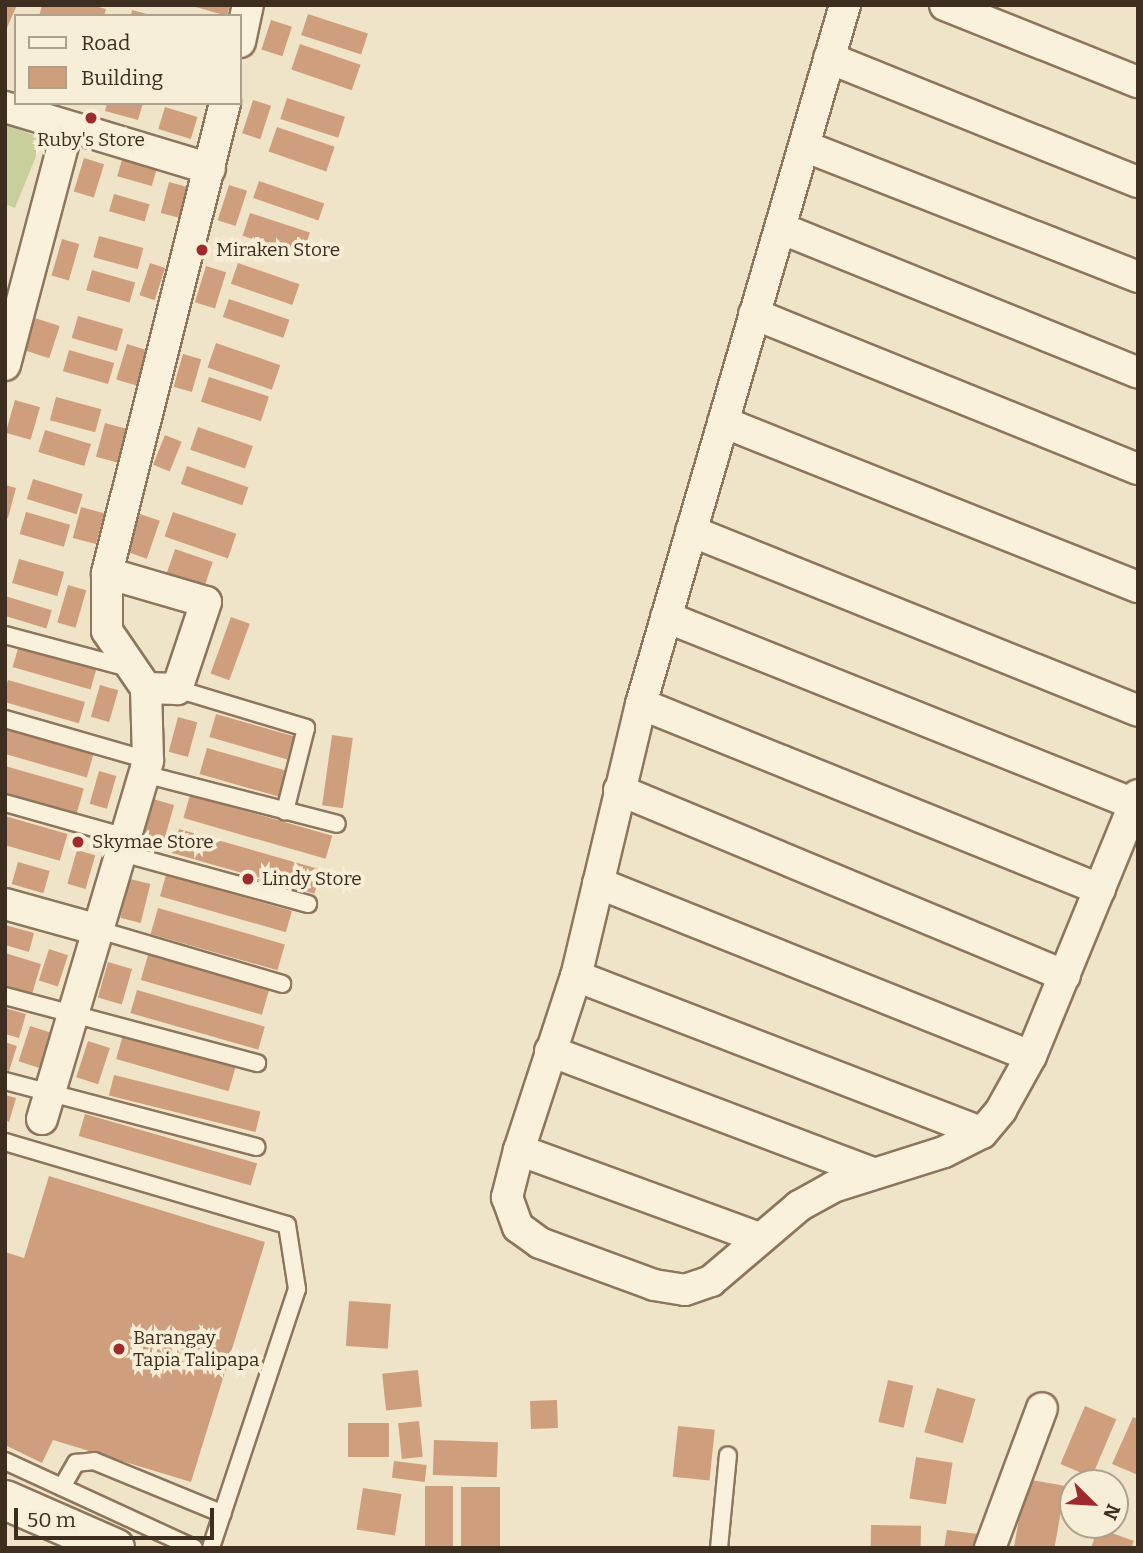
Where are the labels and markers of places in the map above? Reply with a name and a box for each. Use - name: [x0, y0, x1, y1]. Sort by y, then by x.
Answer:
- marker: Ruby's Store: [83, 110, 99, 126]
- place label: Ruby's Store: [37, 129, 145, 151]
- place label: Miraken Store: [216, 239, 340, 261]
- marker: Miraken Store: [194, 242, 210, 258]
- place label: Skymae Store: [92, 831, 214, 853]
- marker: Skymae Store: [70, 834, 86, 850]
- place label: Lindy Store: [262, 868, 362, 890]
- marker: Lindy Store: [240, 871, 256, 887]
- place label: Barangay Tapia Talipapa: [133, 1327, 259, 1371]
- marker: Barangay Tapia Talipapa: [111, 1341, 127, 1357]

